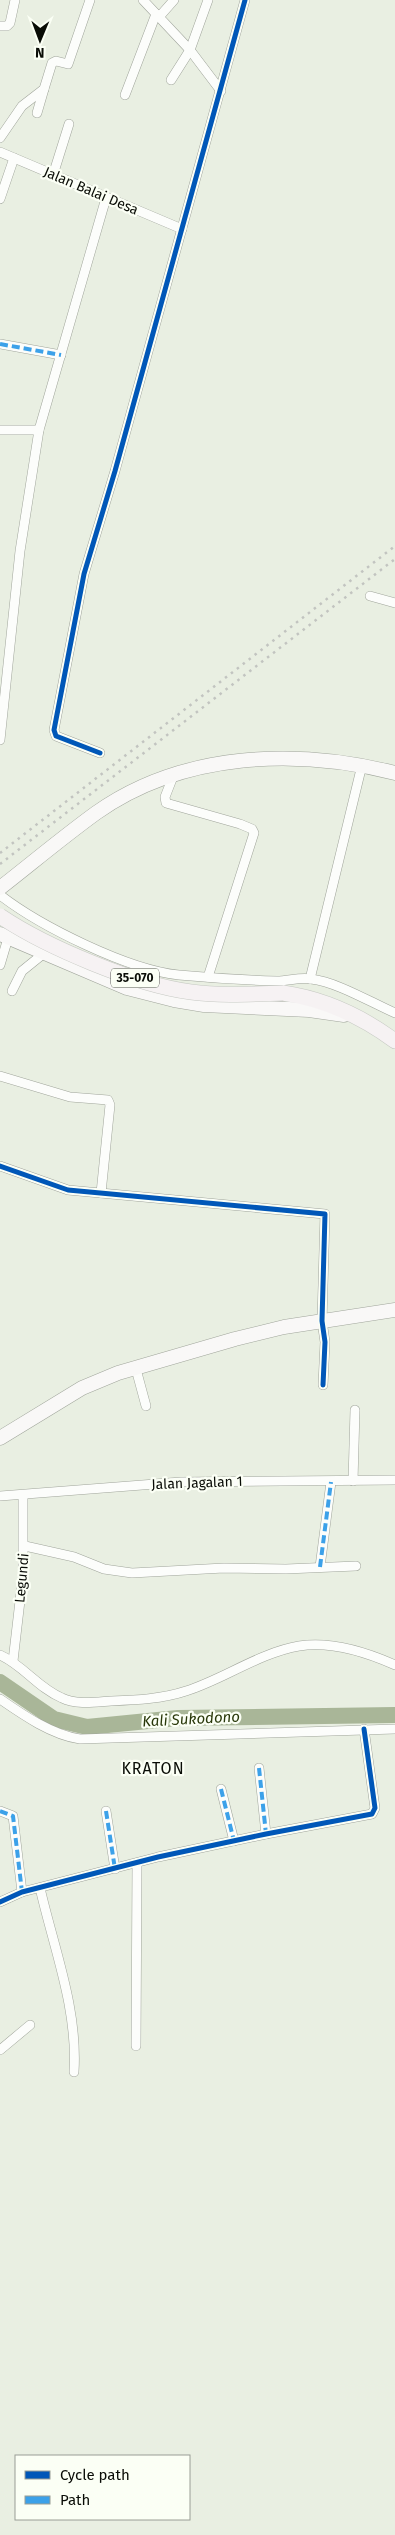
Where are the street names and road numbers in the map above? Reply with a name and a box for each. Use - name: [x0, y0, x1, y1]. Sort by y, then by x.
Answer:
- street label: Jalan Balai Desa: [41, 163, 141, 219]
- road number: 35-070: [111, 968, 159, 988]
- street label: Jalan Jagalan 1: [151, 1473, 243, 1493]
- street label: Legundi: [11, 1552, 33, 1604]

